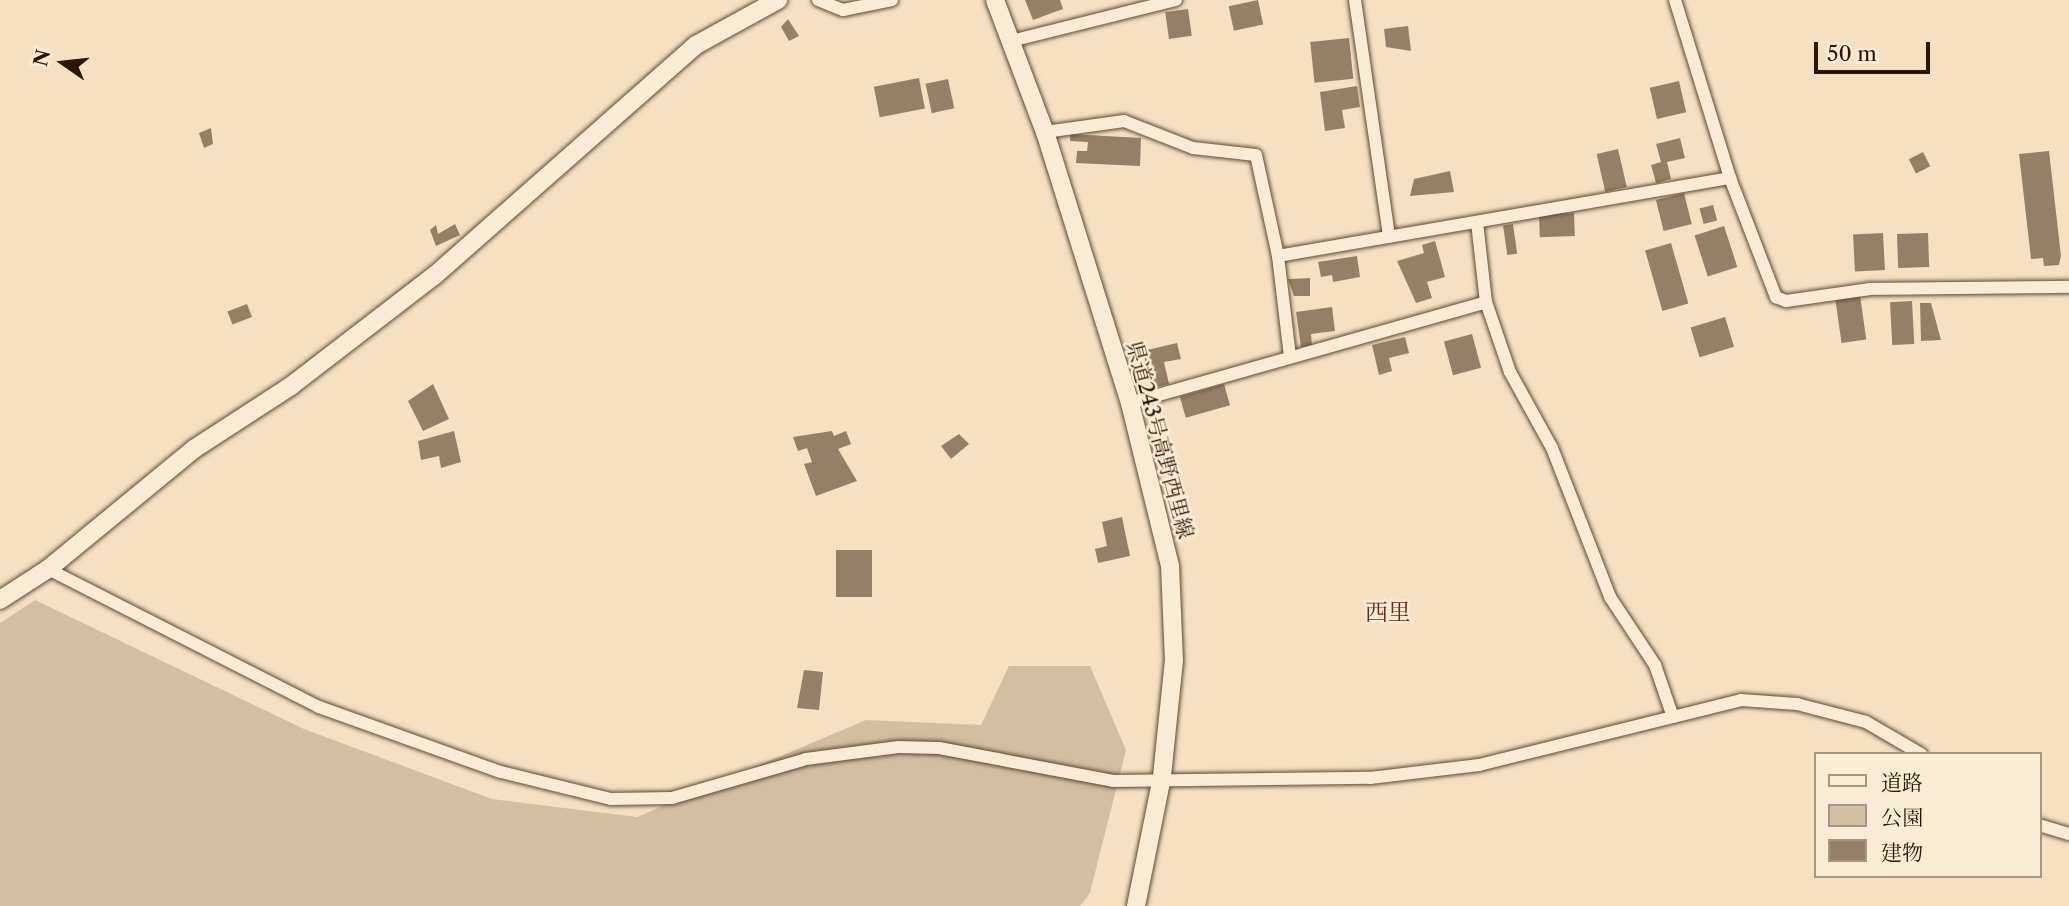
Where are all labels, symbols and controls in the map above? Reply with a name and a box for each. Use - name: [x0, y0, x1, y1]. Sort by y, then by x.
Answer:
- north arrow: [28, 28, 98, 98]
- scale bar: [1817, 28, 1932, 72]
- text: 50 m: [1827, 41, 1877, 66]
- text: N: [29, 47, 55, 69]
- street label: 県道243号高野西里線: [1121, 338, 1199, 542]
- district label: 西里: [1365, 598, 1411, 626]
- legend: [1814, 752, 2041, 878]
- text: 道路: [1881, 770, 1923, 795]
- text: 公園: [1881, 805, 1923, 830]
- text: 建物: [1881, 840, 1923, 865]

